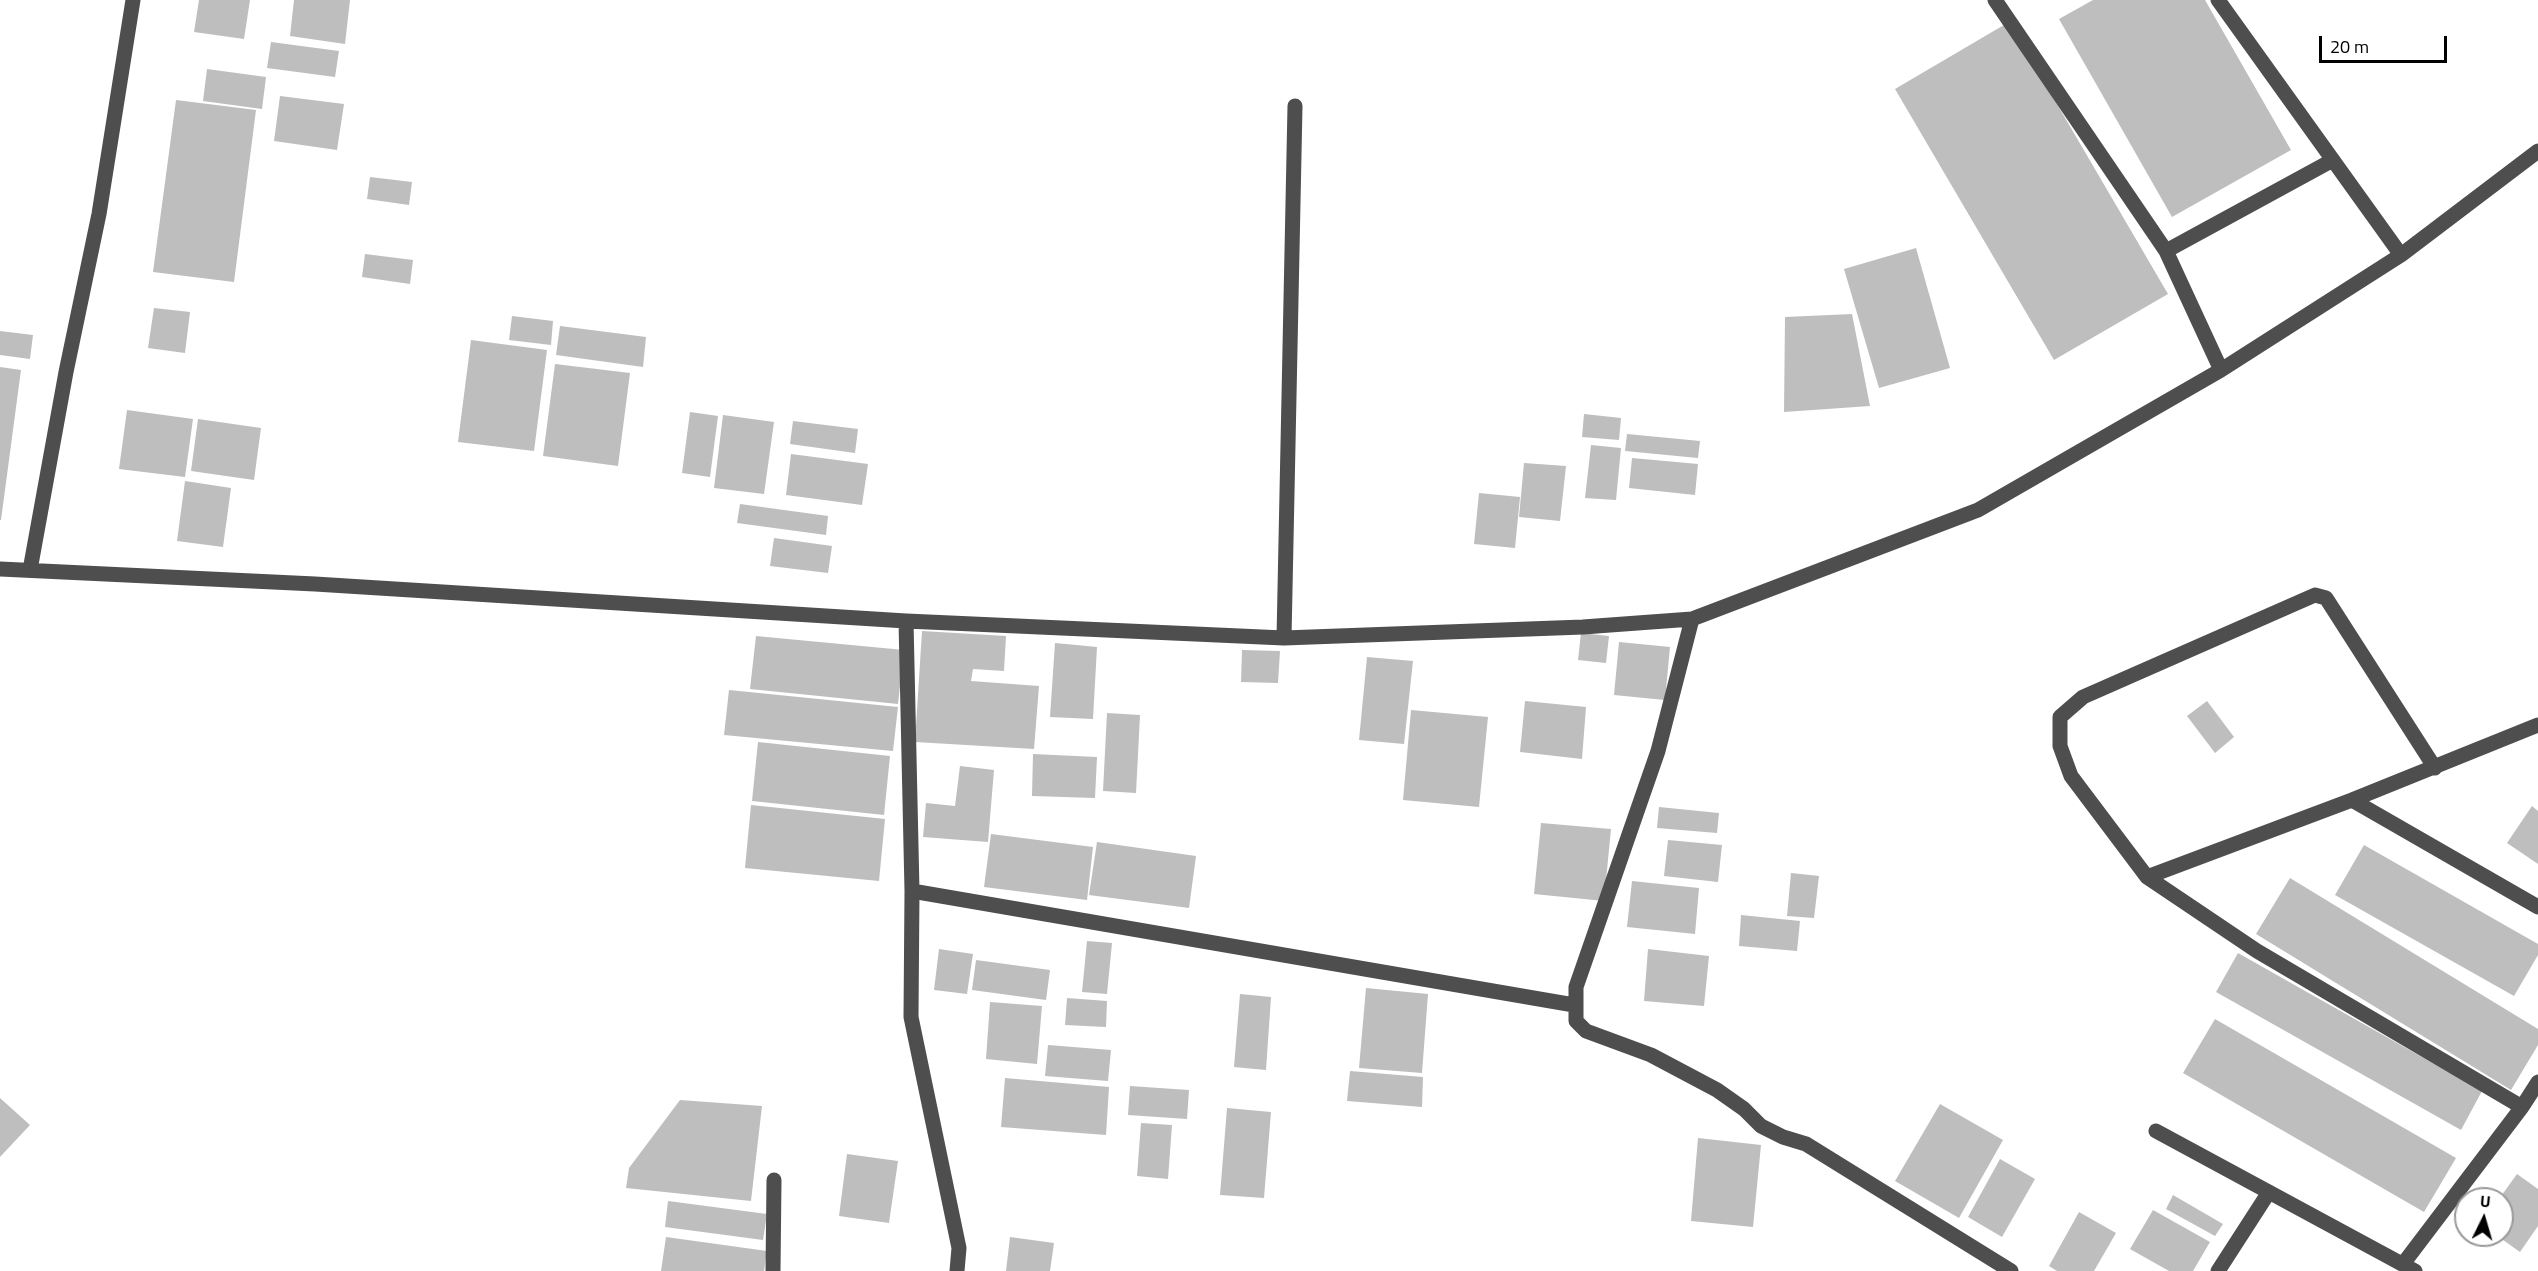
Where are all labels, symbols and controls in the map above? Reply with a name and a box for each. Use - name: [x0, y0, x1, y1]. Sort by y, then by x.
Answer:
- scale bar: [2322, 24, 2450, 62]
- text: 20 m: [2330, 33, 2369, 60]
- north arrow: [2454, 1187, 2514, 1247]
- text: U: [2479, 1189, 2492, 1213]

